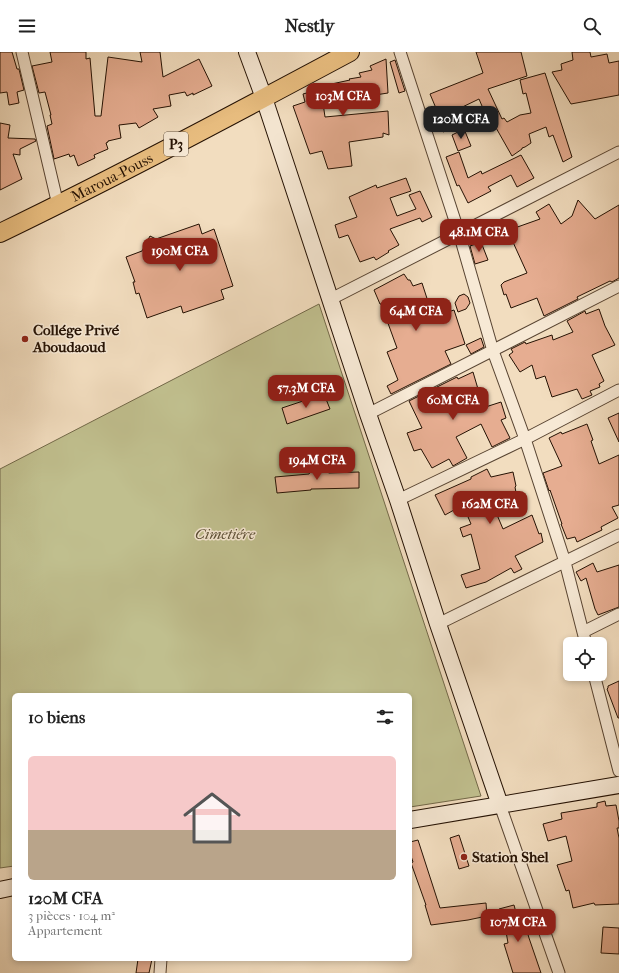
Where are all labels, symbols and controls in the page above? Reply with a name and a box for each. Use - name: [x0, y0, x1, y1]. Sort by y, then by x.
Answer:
- icon: menu: [16, 15, 38, 37]
- icon: search: [581, 15, 603, 37]
- text: Nestly: [285, 16, 334, 37]
- pin: 103M CFA: [302, 83, 384, 117]
- text: 103M CFA: [315, 88, 371, 103]
- pin: 120M CFA: [420, 106, 502, 140]
- text: 120M CFA: [432, 111, 490, 126]
- road number: P3: [164, 132, 188, 156]
- street label: Maroua-Pouss: [68, 149, 156, 206]
- pin: 48.1M CFA: [433, 219, 525, 253]
- text: 48.1M CFA: [449, 224, 509, 239]
- pin: 190M CFA: [139, 238, 221, 272]
- text: 190M CFA: [151, 243, 209, 258]
- pin: 64M CFA: [379, 298, 453, 332]
- text: 64M CFA: [389, 303, 443, 318]
- place label: Collége Privé Aboudaoud: [32, 321, 120, 356]
- marker: Collége Privé Aboudaoud: [20, 334, 30, 344]
- pin: 57.3M CFA: [260, 375, 352, 409]
- text: 57.3M CFA: [277, 380, 335, 395]
- pin: 60M CFA: [416, 387, 490, 421]
- text: 60M CFA: [427, 392, 479, 407]
- pin: 194M CFA: [276, 447, 358, 481]
- text: 194M CFA: [288, 452, 346, 467]
- pin: 162M CFA: [449, 491, 531, 525]
- text: 162M CFA: [462, 496, 518, 511]
- park label: Cimetiére: [195, 525, 256, 543]
- map controls: [563, 637, 607, 681]
- button: locate: [563, 637, 607, 681]
- icon: filters: [374, 706, 396, 728]
- text: 10 biens: [28, 707, 85, 727]
- icon: home: [176, 782, 248, 854]
- place label: Station Shel: [472, 848, 550, 866]
- marker: Station Shel: [459, 852, 469, 862]
- text: 120M CFA: [28, 888, 103, 908]
- text: 3 pièces · 104 m²: [28, 908, 115, 923]
- pin: 107M CFA: [477, 909, 559, 943]
- text: 107M CFA: [490, 914, 546, 929]
- text: Appartement: [28, 923, 103, 938]

